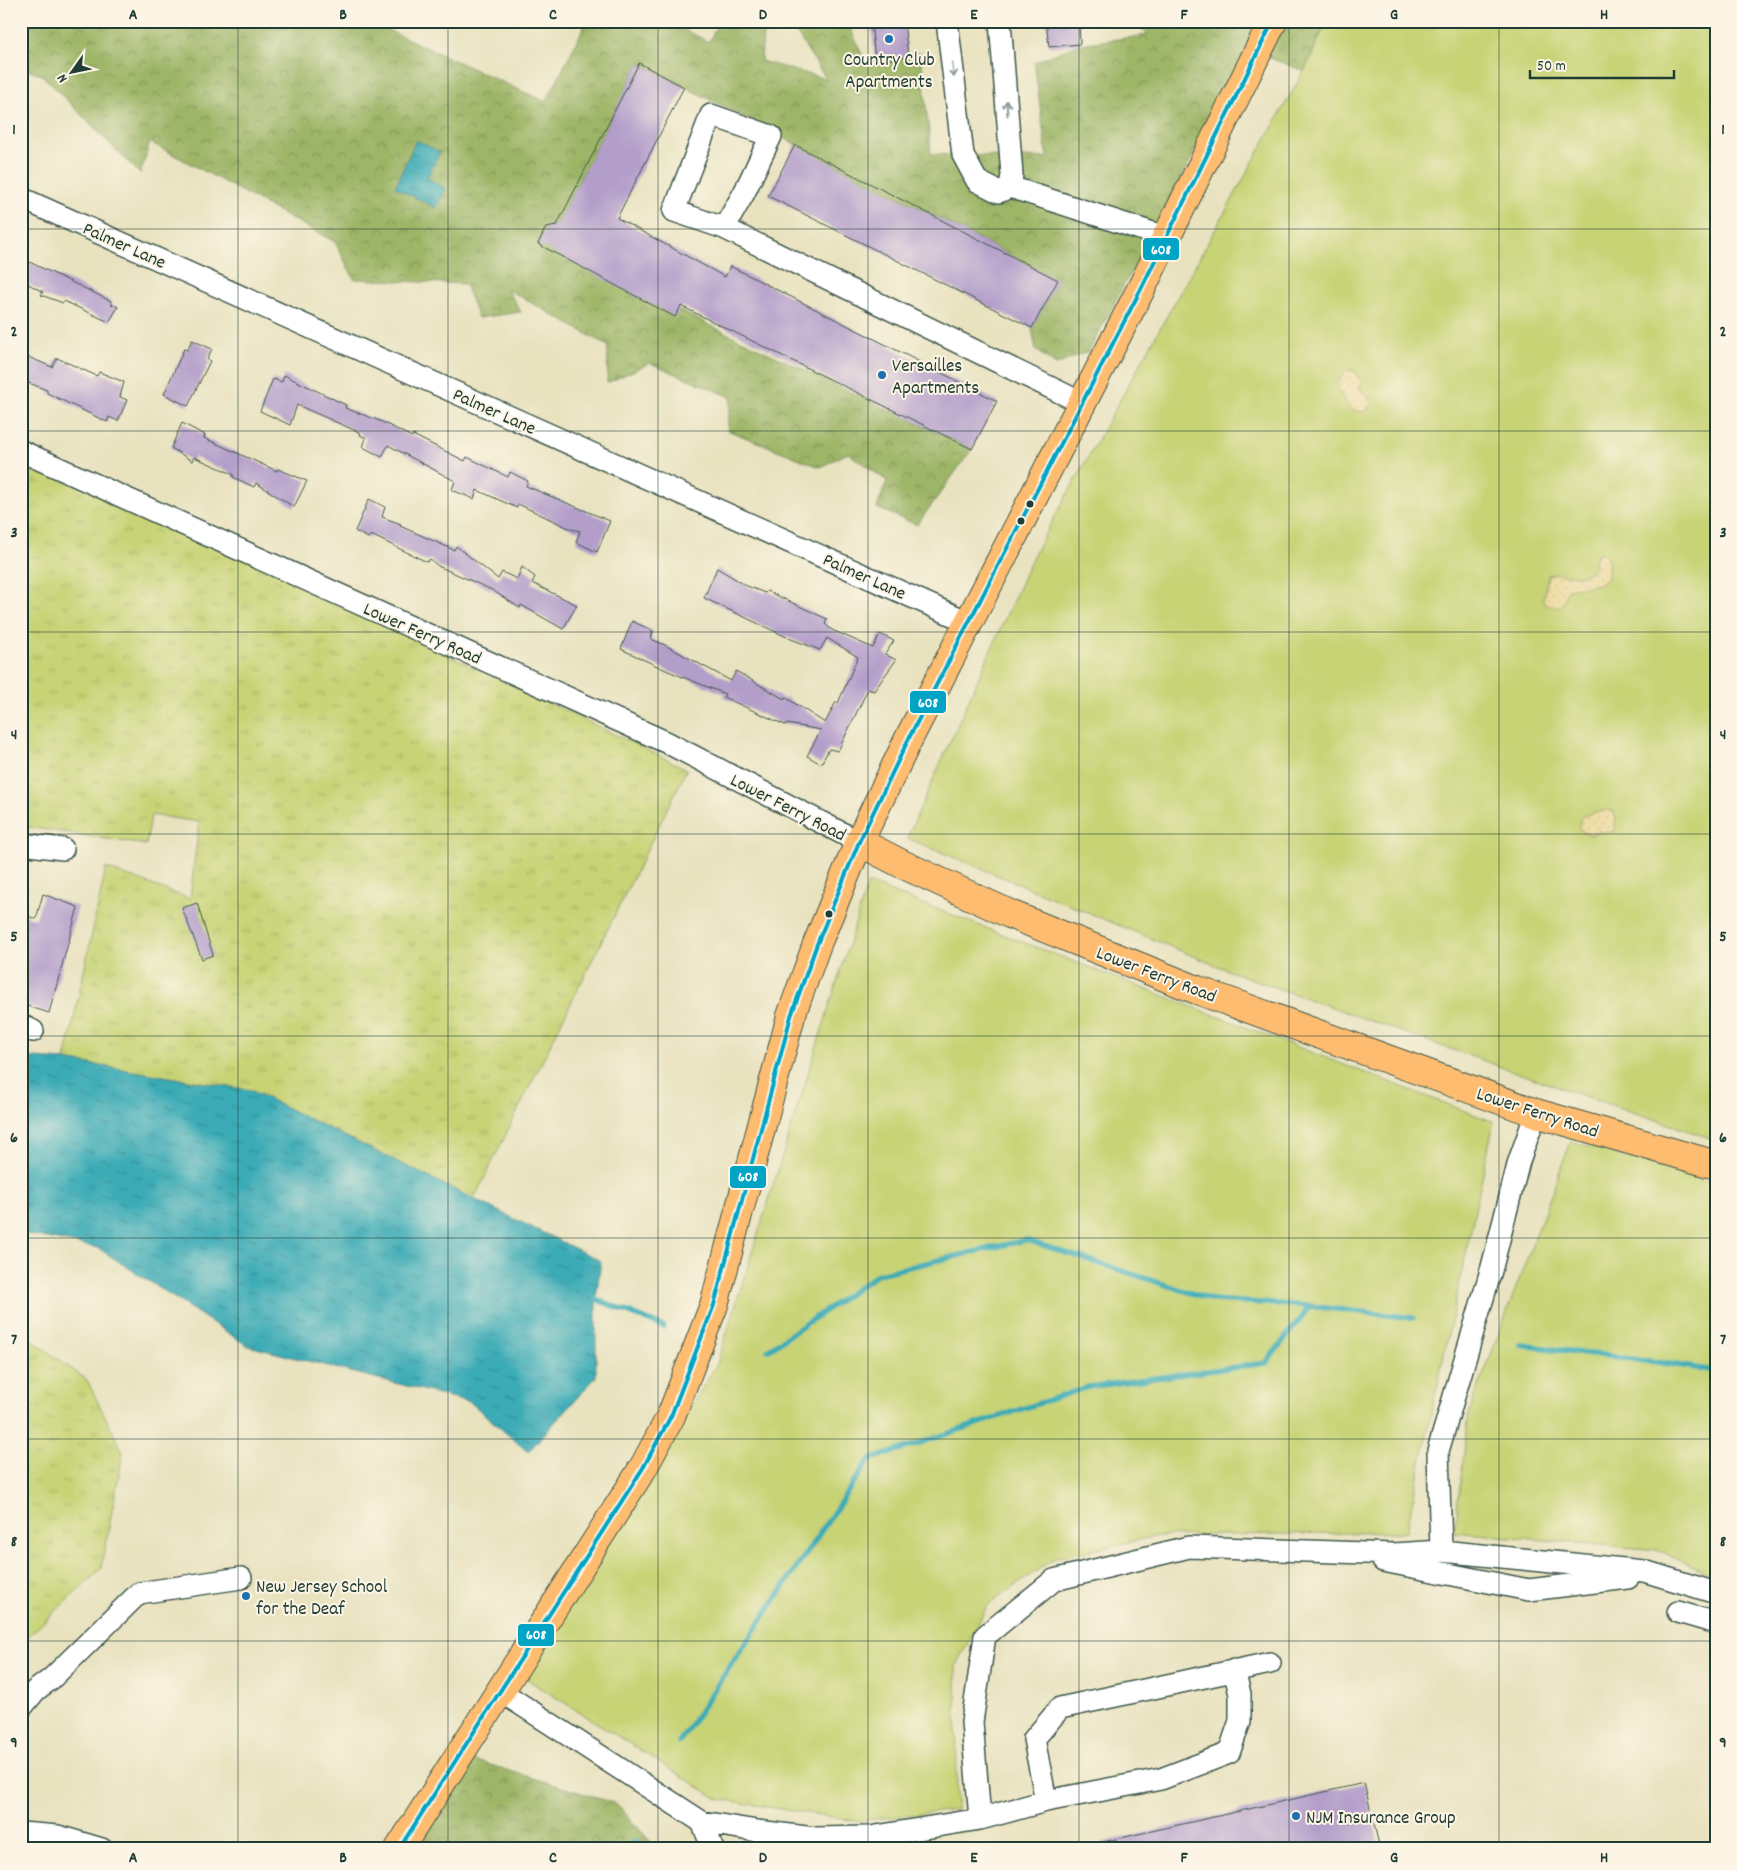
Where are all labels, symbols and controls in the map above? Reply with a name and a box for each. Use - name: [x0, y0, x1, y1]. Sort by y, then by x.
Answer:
- text: A: [129, 4, 138, 27]
- text: B: [339, 4, 347, 27]
- text: C: [549, 4, 557, 27]
- text: D: [759, 4, 768, 27]
- text: E: [970, 4, 978, 27]
- text: F: [1180, 4, 1188, 27]
- text: G: [1390, 4, 1398, 27]
- text: H: [1600, 4, 1608, 27]
- marker: Country Club Apartments: [883, 33, 895, 45]
- north arrow: [48, 48, 98, 98]
- place label: Country Club Apartments: [843, 48, 935, 97]
- scale bar: [1530, 48, 1673, 80]
- text: 50 m: [1537, 56, 1566, 78]
- one-way arrow: [948, 61, 958, 77]
- text: N: [52, 70, 73, 86]
- one-way arrow: [1002, 101, 1012, 117]
- text: 1: [12, 119, 16, 142]
- text: 1: [1721, 119, 1725, 142]
- street label: Palmer Lane: [78, 217, 170, 278]
- line badge: 608: [1142, 237, 1180, 261]
- text: 608: [1151, 241, 1171, 261]
- text: 2: [11, 321, 18, 344]
- text: 2: [1720, 321, 1727, 344]
- place label: Versailles Apartments: [892, 354, 979, 403]
- marker: Versailles Apartments: [876, 369, 888, 381]
- street label: Palmer Lane: [448, 383, 540, 444]
- unlabelled marker: [1025, 499, 1035, 509]
- unlabelled marker: [1016, 516, 1026, 526]
- text: 3: [10, 522, 18, 545]
- text: 3: [1719, 522, 1727, 545]
- street label: Palmer Lane: [818, 548, 910, 609]
- street label: Lower Ferry Road: [358, 597, 485, 673]
- line badge: 608: [909, 690, 947, 714]
- text: 608: [918, 694, 938, 714]
- text: 4: [11, 724, 17, 747]
- text: 4: [1720, 724, 1726, 747]
- street label: Lower Ferry Road: [725, 768, 850, 850]
- unlabelled marker: [824, 909, 834, 919]
- text: 5: [10, 926, 18, 949]
- text: 5: [1719, 926, 1727, 949]
- street label: Lower Ferry Road: [1092, 941, 1220, 1012]
- street label: Lower Ferry Road: [1472, 1082, 1601, 1147]
- text: 6: [10, 1127, 18, 1150]
- text: 6: [1719, 1127, 1727, 1150]
- line badge: 608: [729, 1165, 767, 1189]
- text: 608: [738, 1168, 758, 1188]
- text: 7: [11, 1329, 17, 1352]
- text: 7: [1720, 1329, 1726, 1352]
- text: 8: [11, 1531, 18, 1554]
- text: 8: [1720, 1531, 1727, 1554]
- place label: New Jersey School for the Deaf: [256, 1575, 388, 1624]
- marker: New Jersey School for the Deaf: [240, 1590, 252, 1602]
- line badge: 608: [517, 1623, 555, 1647]
- text: 608: [526, 1626, 546, 1646]
- text: 9: [10, 1732, 18, 1755]
- text: 9: [1719, 1732, 1727, 1755]
- place label: NJM Insurance Group: [1306, 1806, 1456, 1833]
- marker: NJM Insurance Group: [1290, 1810, 1302, 1822]
- text: A: [129, 1847, 138, 1870]
- text: B: [339, 1847, 347, 1870]
- text: C: [549, 1847, 557, 1870]
- text: D: [759, 1847, 768, 1870]
- text: E: [970, 1847, 978, 1870]
- text: F: [1180, 1847, 1188, 1870]
- text: G: [1390, 1847, 1398, 1870]
- text: H: [1600, 1847, 1608, 1870]

